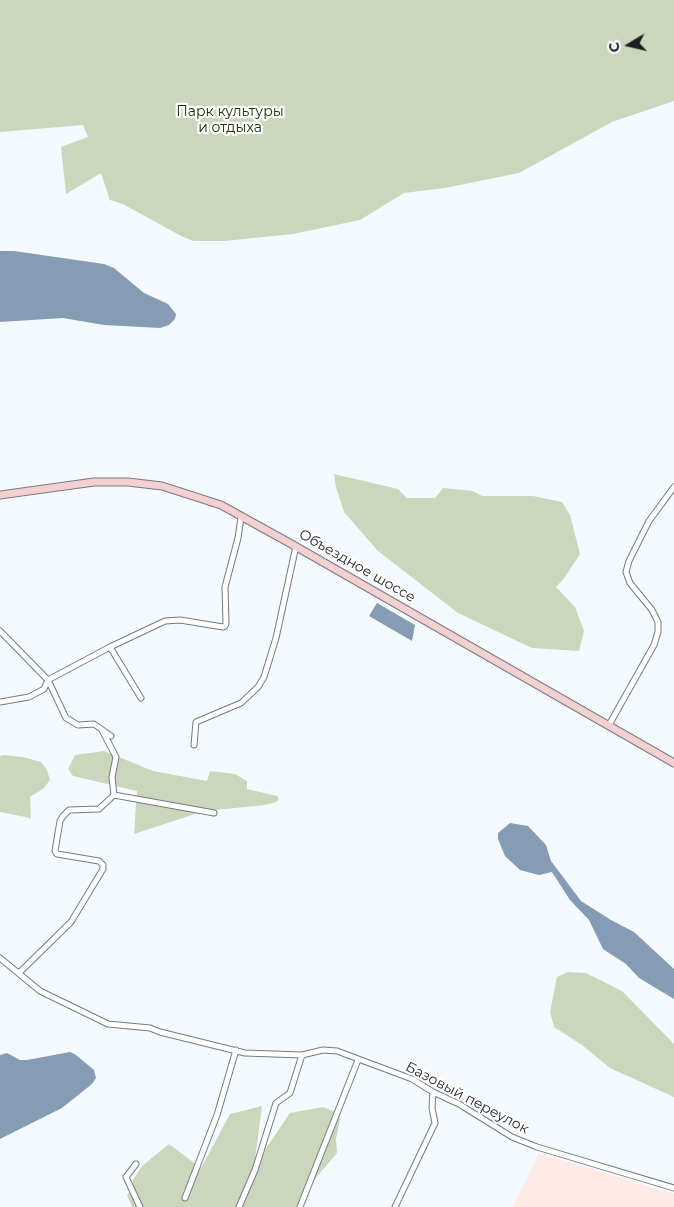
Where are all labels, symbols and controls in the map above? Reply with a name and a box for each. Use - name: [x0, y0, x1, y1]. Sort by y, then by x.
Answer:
- north arrow: [604, 20, 654, 70]
- text: С: [605, 41, 624, 54]
- park label: Парк культуры и отдыха: [176, 104, 284, 136]
- street label: Объездное шоссе: [296, 526, 418, 606]
- street label: Базовый переулок: [403, 1058, 531, 1138]

